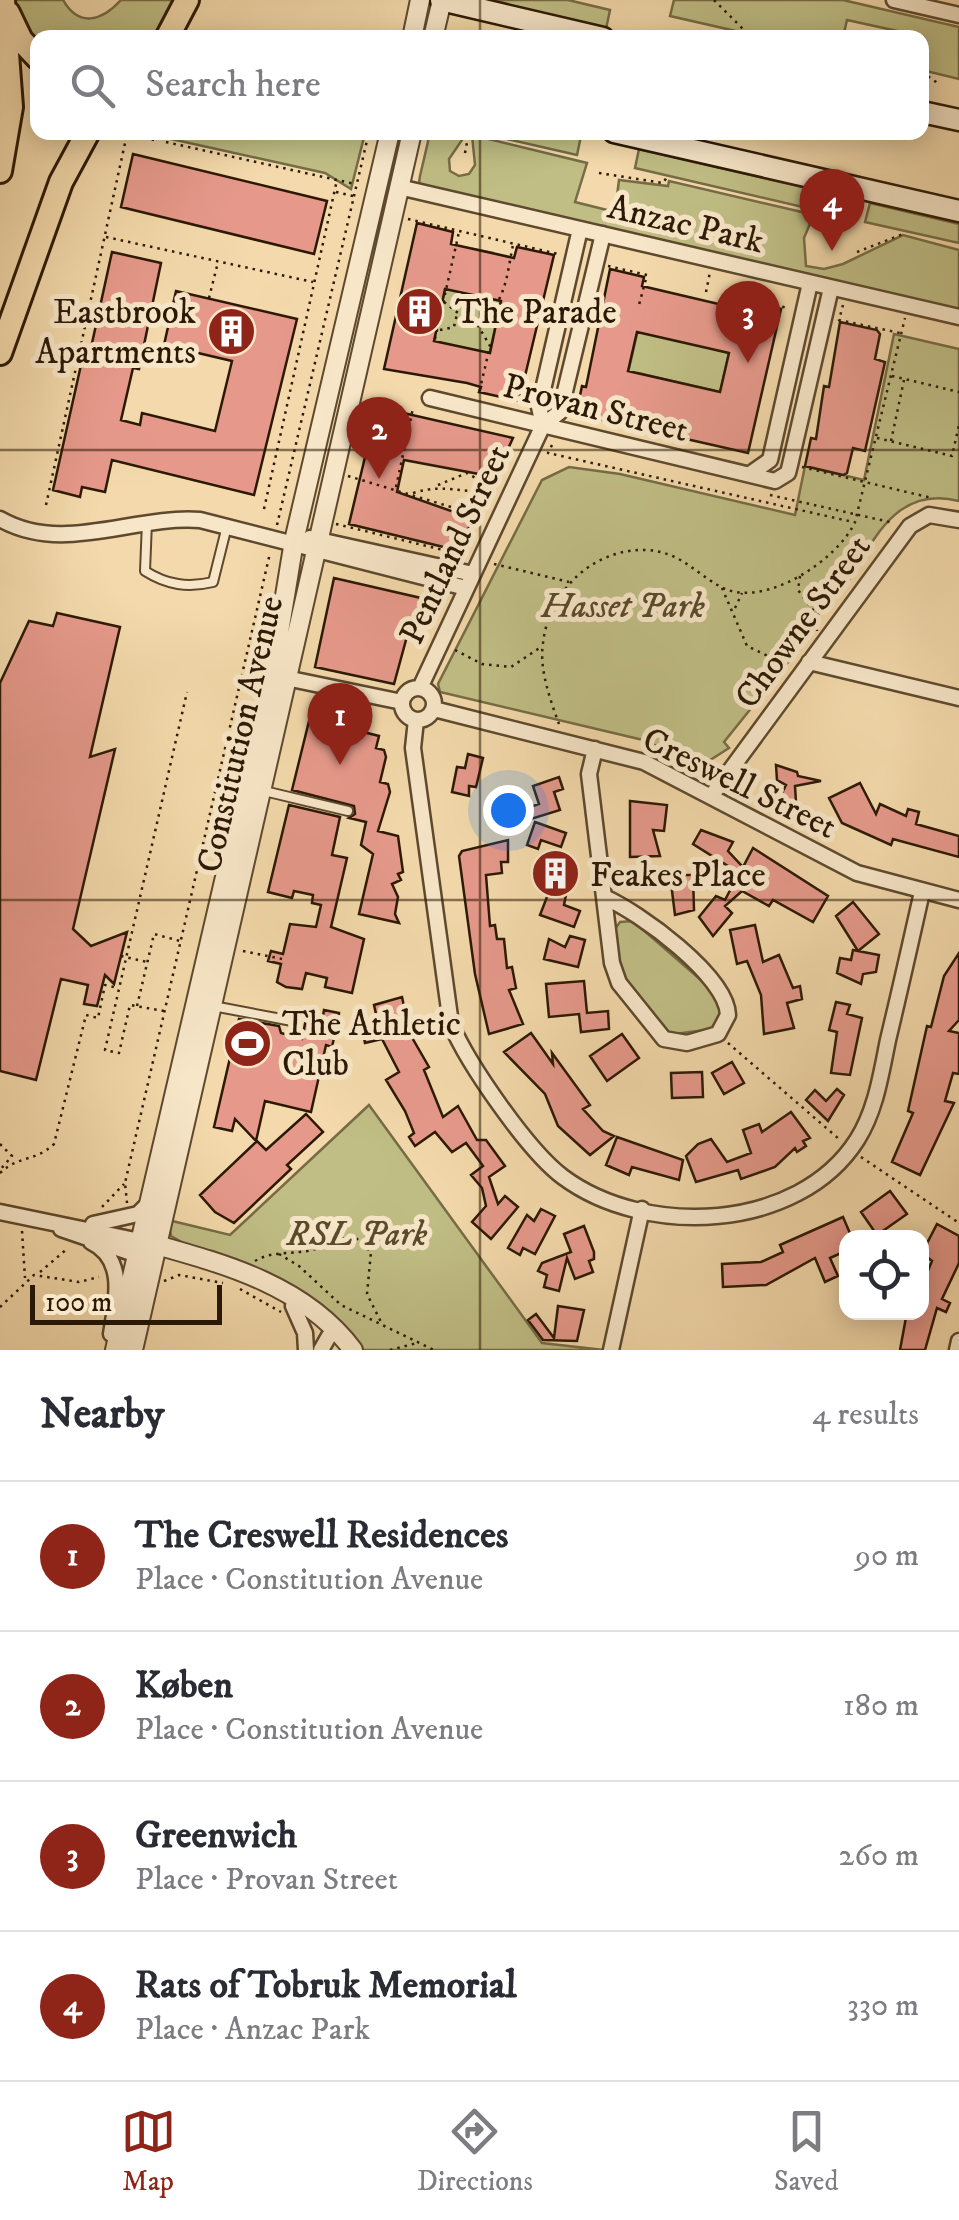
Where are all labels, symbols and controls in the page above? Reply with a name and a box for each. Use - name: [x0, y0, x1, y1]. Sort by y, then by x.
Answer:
- search box: [30, 30, 929, 140]
- icon: search: [65, 58, 120, 113]
- text: Search here: [145, 61, 321, 109]
- pin: 4: [800, 168, 864, 251]
- street label: Anzac Park: [603, 186, 768, 264]
- pin: 3: [716, 280, 780, 363]
- building icon: The Parade: [394, 285, 446, 337]
- place label: Eastbrook Apartments: [35, 291, 196, 375]
- place label: The Parade: [455, 291, 617, 335]
- building icon: Eastbrook Apartments: [205, 305, 257, 357]
- street label: Provan Street: [498, 365, 693, 453]
- pin: 2: [346, 396, 412, 479]
- street label: Pentland Street: [390, 438, 521, 652]
- street label: Chowne Street: [726, 527, 881, 718]
- park label: Hasset Park: [540, 585, 705, 629]
- street label: Constitution Avenue: [188, 592, 294, 877]
- pin: 1: [308, 682, 372, 765]
- street label: Creswell Street: [635, 718, 843, 850]
- your location: [483, 785, 534, 836]
- building icon: Feakes Place: [529, 848, 581, 900]
- place label: Feakes Place: [590, 854, 766, 898]
- place label: The Athletic Club: [282, 1003, 461, 1087]
- sports icon: The Athletic Club: [221, 1017, 273, 1069]
- park label: RSL Park: [286, 1213, 428, 1257]
- map controls: [839, 1230, 929, 1320]
- button: locate: [839, 1230, 929, 1320]
- scale bar: [30, 1280, 222, 1324]
- text: 100 m: [45, 1285, 112, 1320]
- text: Nearby: [40, 1389, 164, 1441]
- text: 4 results: [812, 1395, 919, 1435]
- text: The Creswell Residences: [135, 1512, 509, 1560]
- text: 1: [67, 1536, 78, 1576]
- text: 90 m: [855, 1536, 919, 1576]
- text: Place · Constitution Avenue: [135, 1560, 483, 1600]
- text: Køben: [135, 1662, 233, 1710]
- text: 2: [65, 1686, 80, 1726]
- text: 180 m: [843, 1686, 919, 1726]
- text: Place · Constitution Avenue: [135, 1710, 483, 1750]
- text: Greenwich: [135, 1812, 297, 1860]
- text: 3: [67, 1836, 78, 1876]
- text: 260 m: [839, 1836, 919, 1876]
- text: Place · Provan Street: [135, 1860, 398, 1900]
- text: Rats of Tobruk Memorial: [135, 1962, 517, 2010]
- text: 4: [63, 1986, 82, 2026]
- text: 330 m: [847, 1986, 919, 2026]
- text: Place · Anzac Park: [135, 2010, 370, 2050]
- tab: Map: [121, 2104, 176, 2199]
- tab: Directions: [417, 2104, 533, 2199]
- tab: Saved: [774, 2104, 838, 2199]

